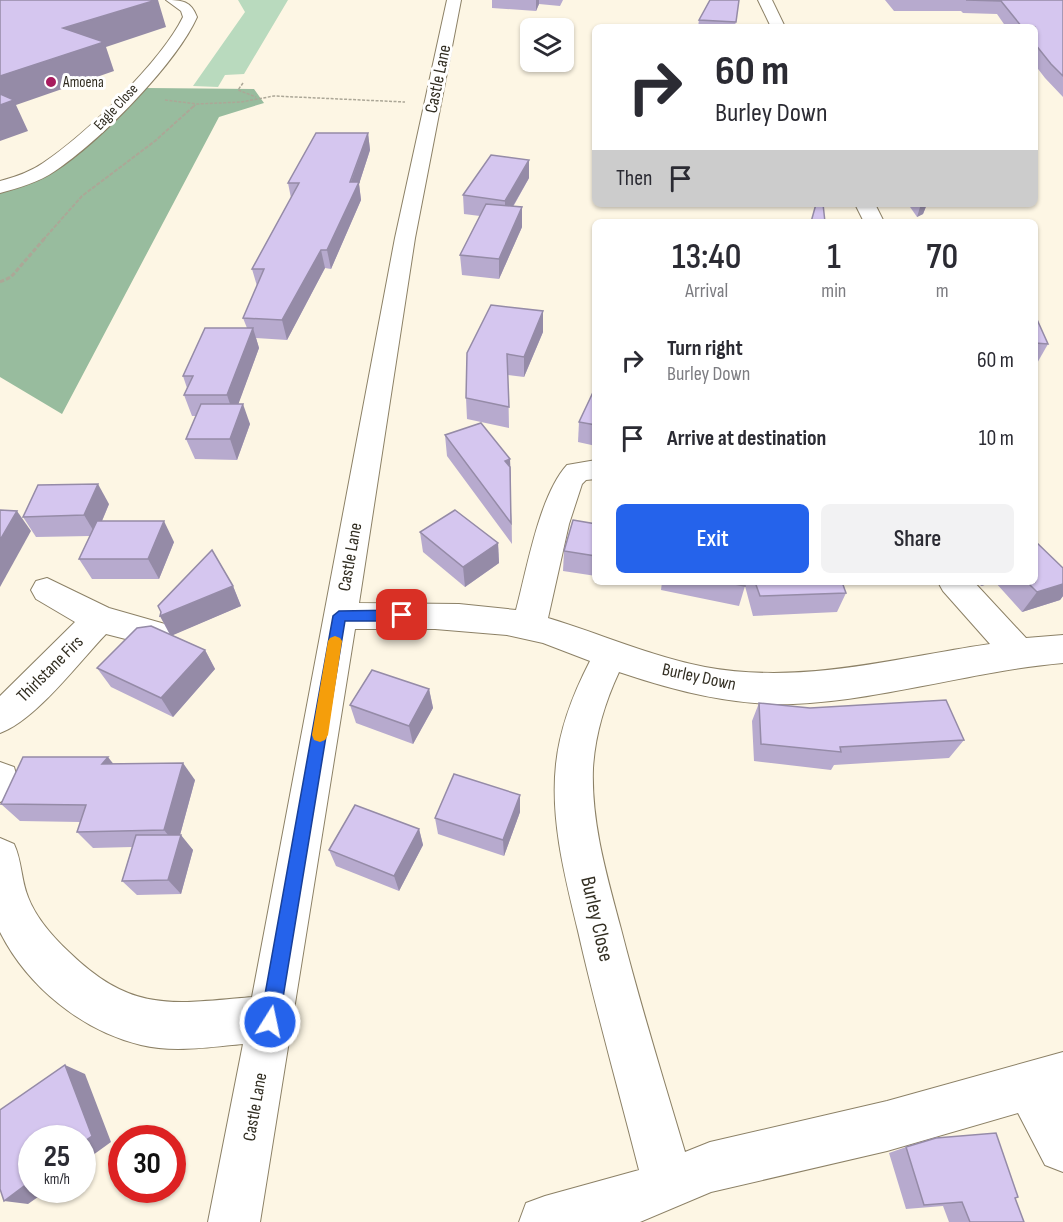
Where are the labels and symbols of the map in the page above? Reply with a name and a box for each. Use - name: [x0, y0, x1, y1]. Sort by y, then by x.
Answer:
- street label: Castle Lane: [421, 43, 455, 115]
- place label: Amoena: [62, 73, 104, 92]
- marker: Amoena: [44, 75, 58, 89]
- street label: Eagle Close: [90, 80, 142, 134]
- street label: Castle Lane: [334, 521, 366, 593]
- pin: [376, 589, 427, 640]
- street label: Thirlstane Firs: [12, 631, 88, 707]
- street label: Burley Down: [660, 659, 738, 695]
- street label: Burley Close: [575, 874, 619, 964]
- position arrow: [238, 990, 302, 1054]
- street label: Castle Lane: [239, 1071, 271, 1143]
- speed limit sign: 30: [108, 1125, 186, 1203]

